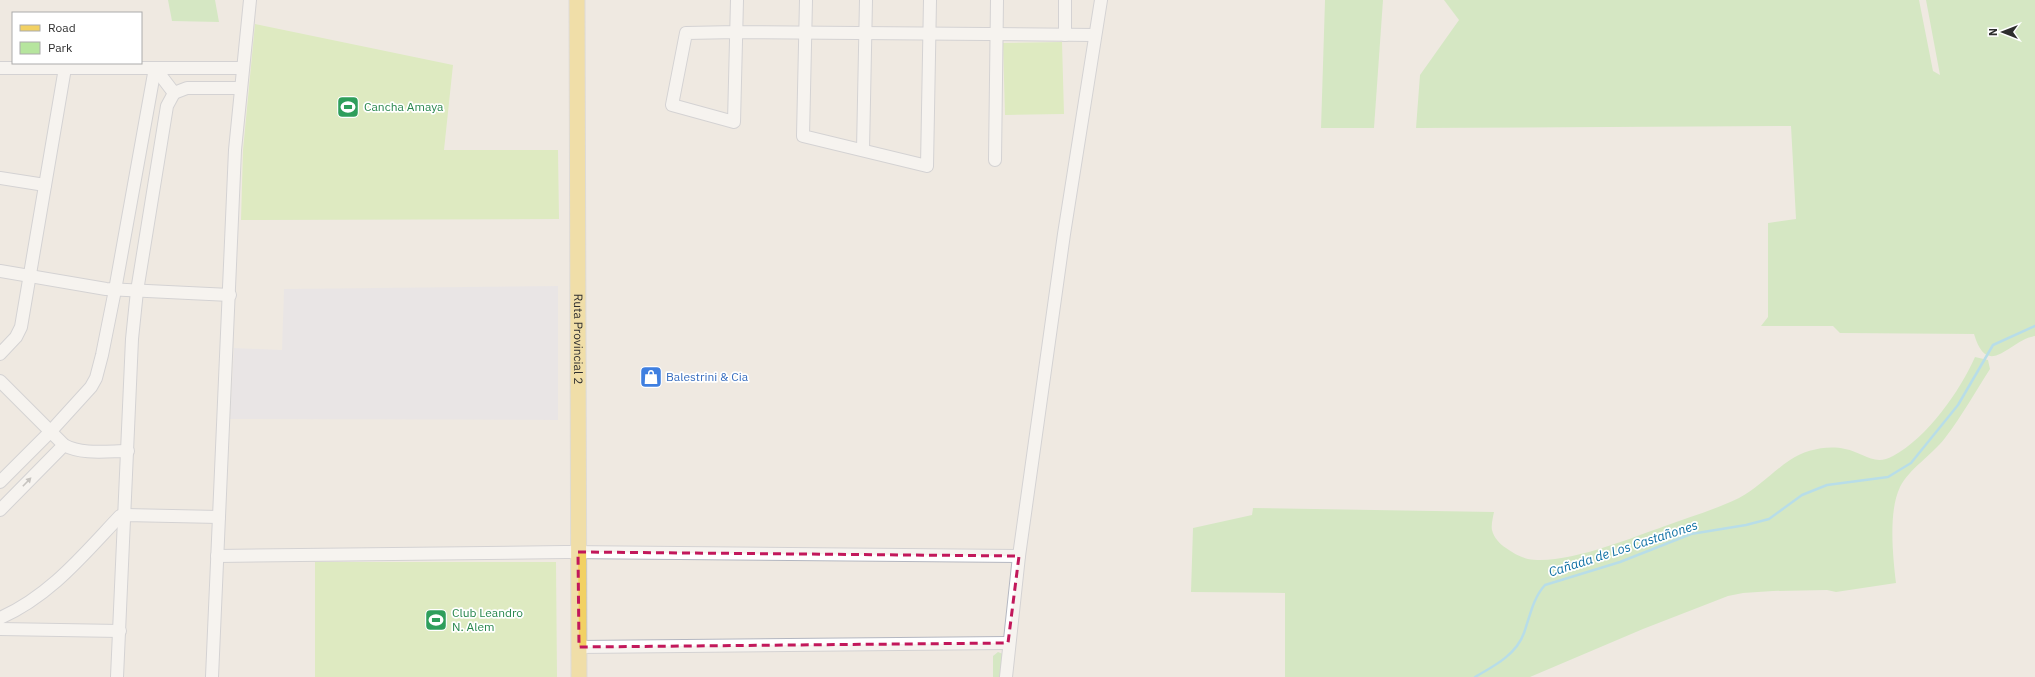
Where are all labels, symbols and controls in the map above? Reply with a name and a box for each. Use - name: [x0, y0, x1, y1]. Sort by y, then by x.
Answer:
- legend: [12, 12, 142, 64]
- north arrow: [1983, 12, 2023, 52]
- text: Road: [48, 20, 76, 35]
- text: N: [1986, 28, 2000, 36]
- text: Park: [48, 40, 73, 55]
- sports icon: Cancha Amaya: [335, 94, 361, 120]
- place label: Cancha Amaya: [364, 99, 444, 114]
- street label: Ruta Provincial 2: [571, 294, 586, 384]
- shop icon: Balestrini & Cia: [638, 364, 664, 390]
- place label: Balestrini & Cia: [666, 369, 749, 384]
- one-way arrow: [22, 477, 32, 487]
- water label: Cañada de Los Castañones: [1547, 516, 1700, 581]
- place label: Club Leandro N. Alem: [452, 605, 523, 634]
- sports icon: Club Leandro N. Alem: [423, 607, 449, 633]

